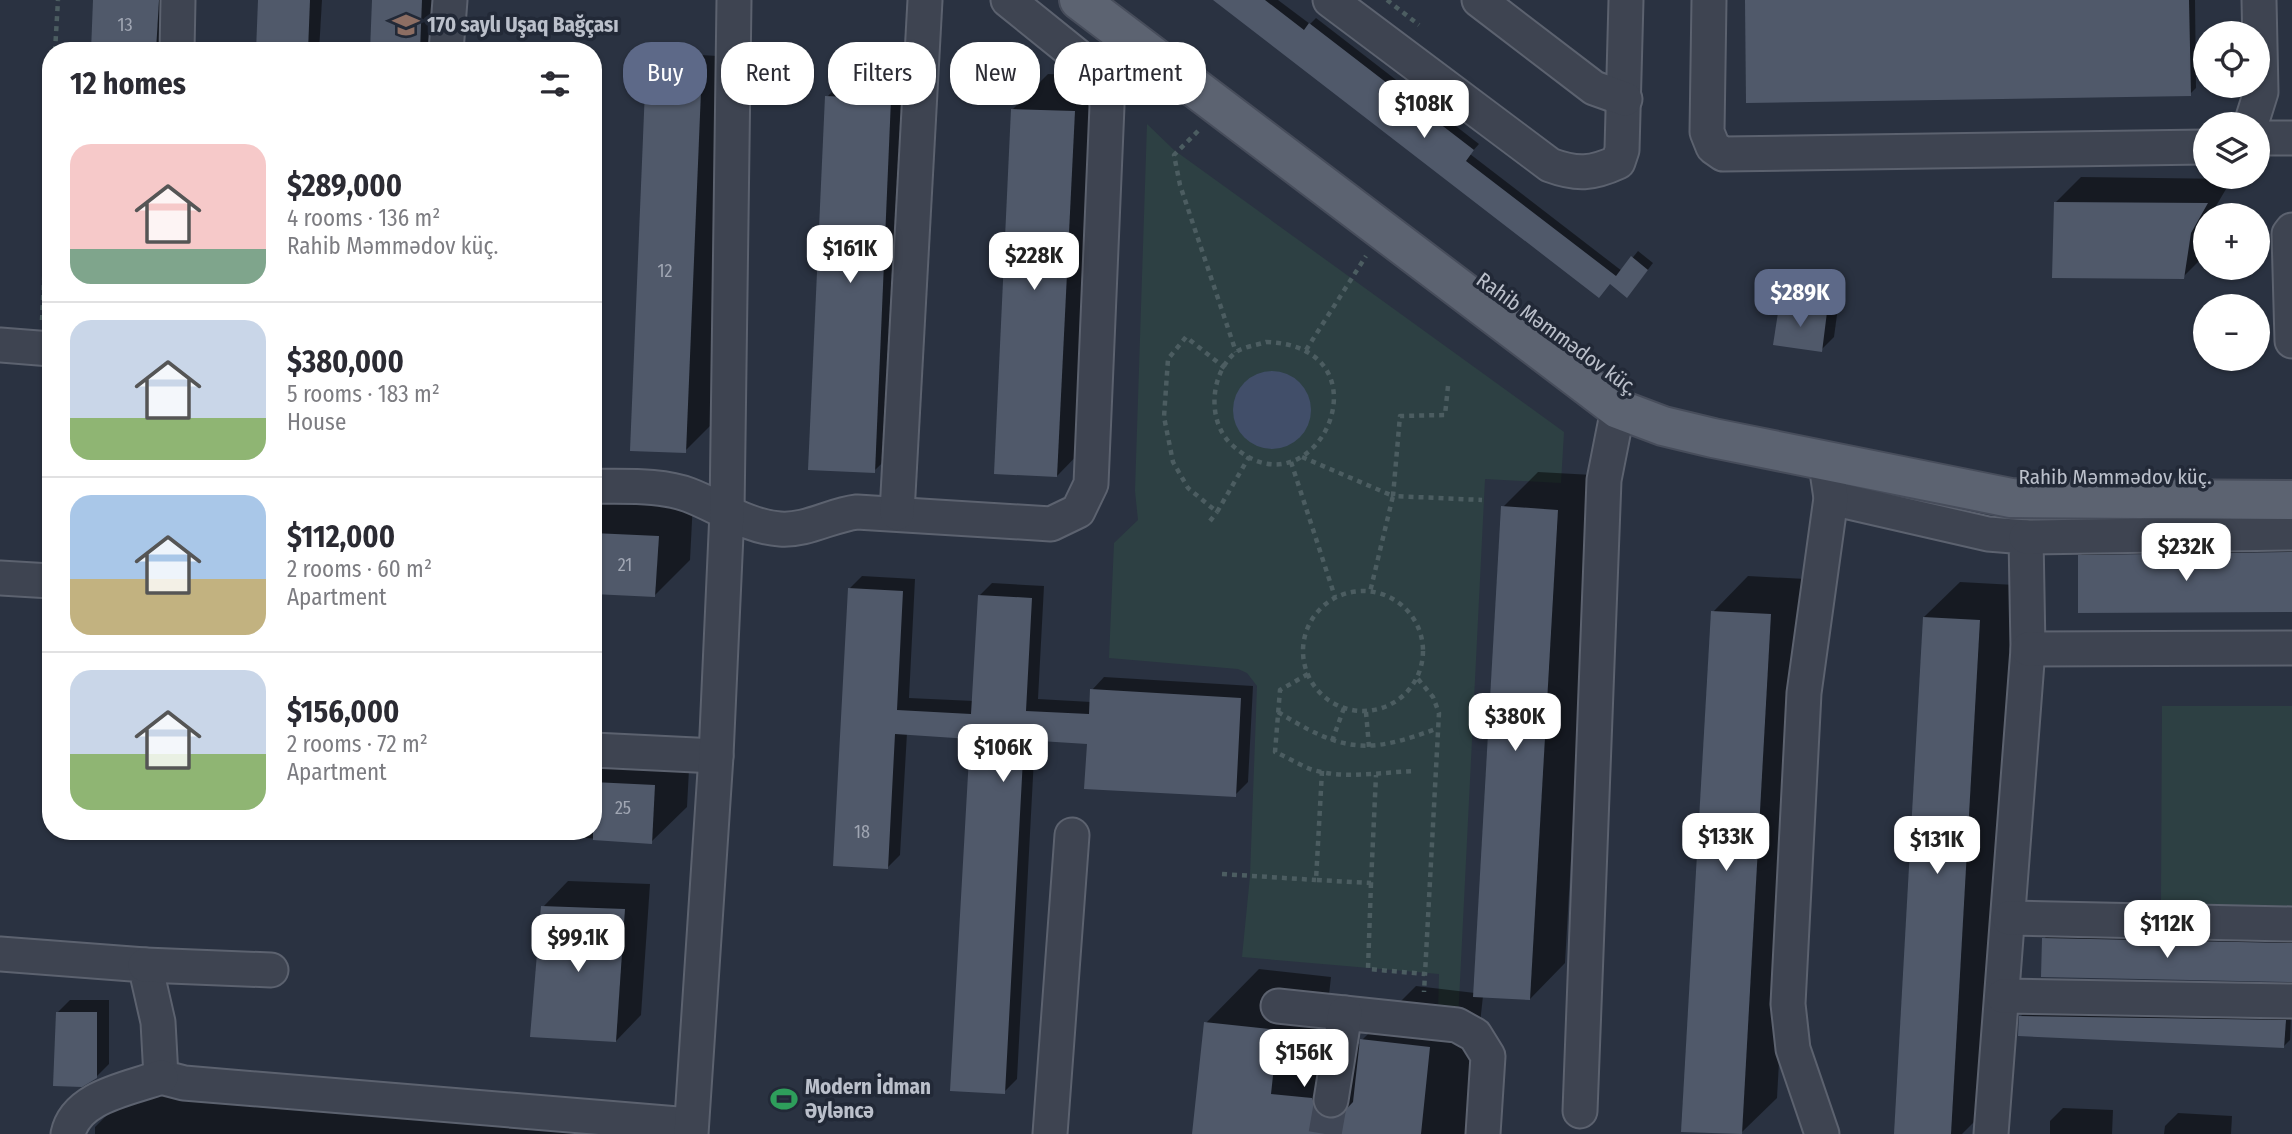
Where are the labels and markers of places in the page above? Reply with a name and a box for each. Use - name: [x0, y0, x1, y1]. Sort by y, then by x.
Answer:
- school or university icon: 170 saylı Uşaq Bağçası: [391, 10, 421, 40]
- place label: 170 saylı Uşaq Bağçası: [427, 12, 619, 38]
- pin: $108K: [1375, 80, 1473, 140]
- pin: $161K: [801, 226, 899, 285]
- pin: $228K: [985, 232, 1083, 292]
- pin: $289K: [1751, 270, 1849, 329]
- pin: $232K: [2137, 524, 2235, 583]
- pin: $380K: [1466, 694, 1564, 753]
- pin: $106K: [954, 724, 1052, 784]
- pin: $133K: [1677, 814, 1775, 873]
- pin: $131K: [1888, 816, 1986, 876]
- pin: $112K: [2118, 900, 2216, 960]
- pin: $99.1K: [521, 914, 635, 974]
- pin: $156K: [1255, 1030, 1353, 1089]
- place label: Modern İdman Əyləncə: [805, 1073, 931, 1124]
- sports icon: Modern İdman Əyləncə: [769, 1084, 799, 1114]

